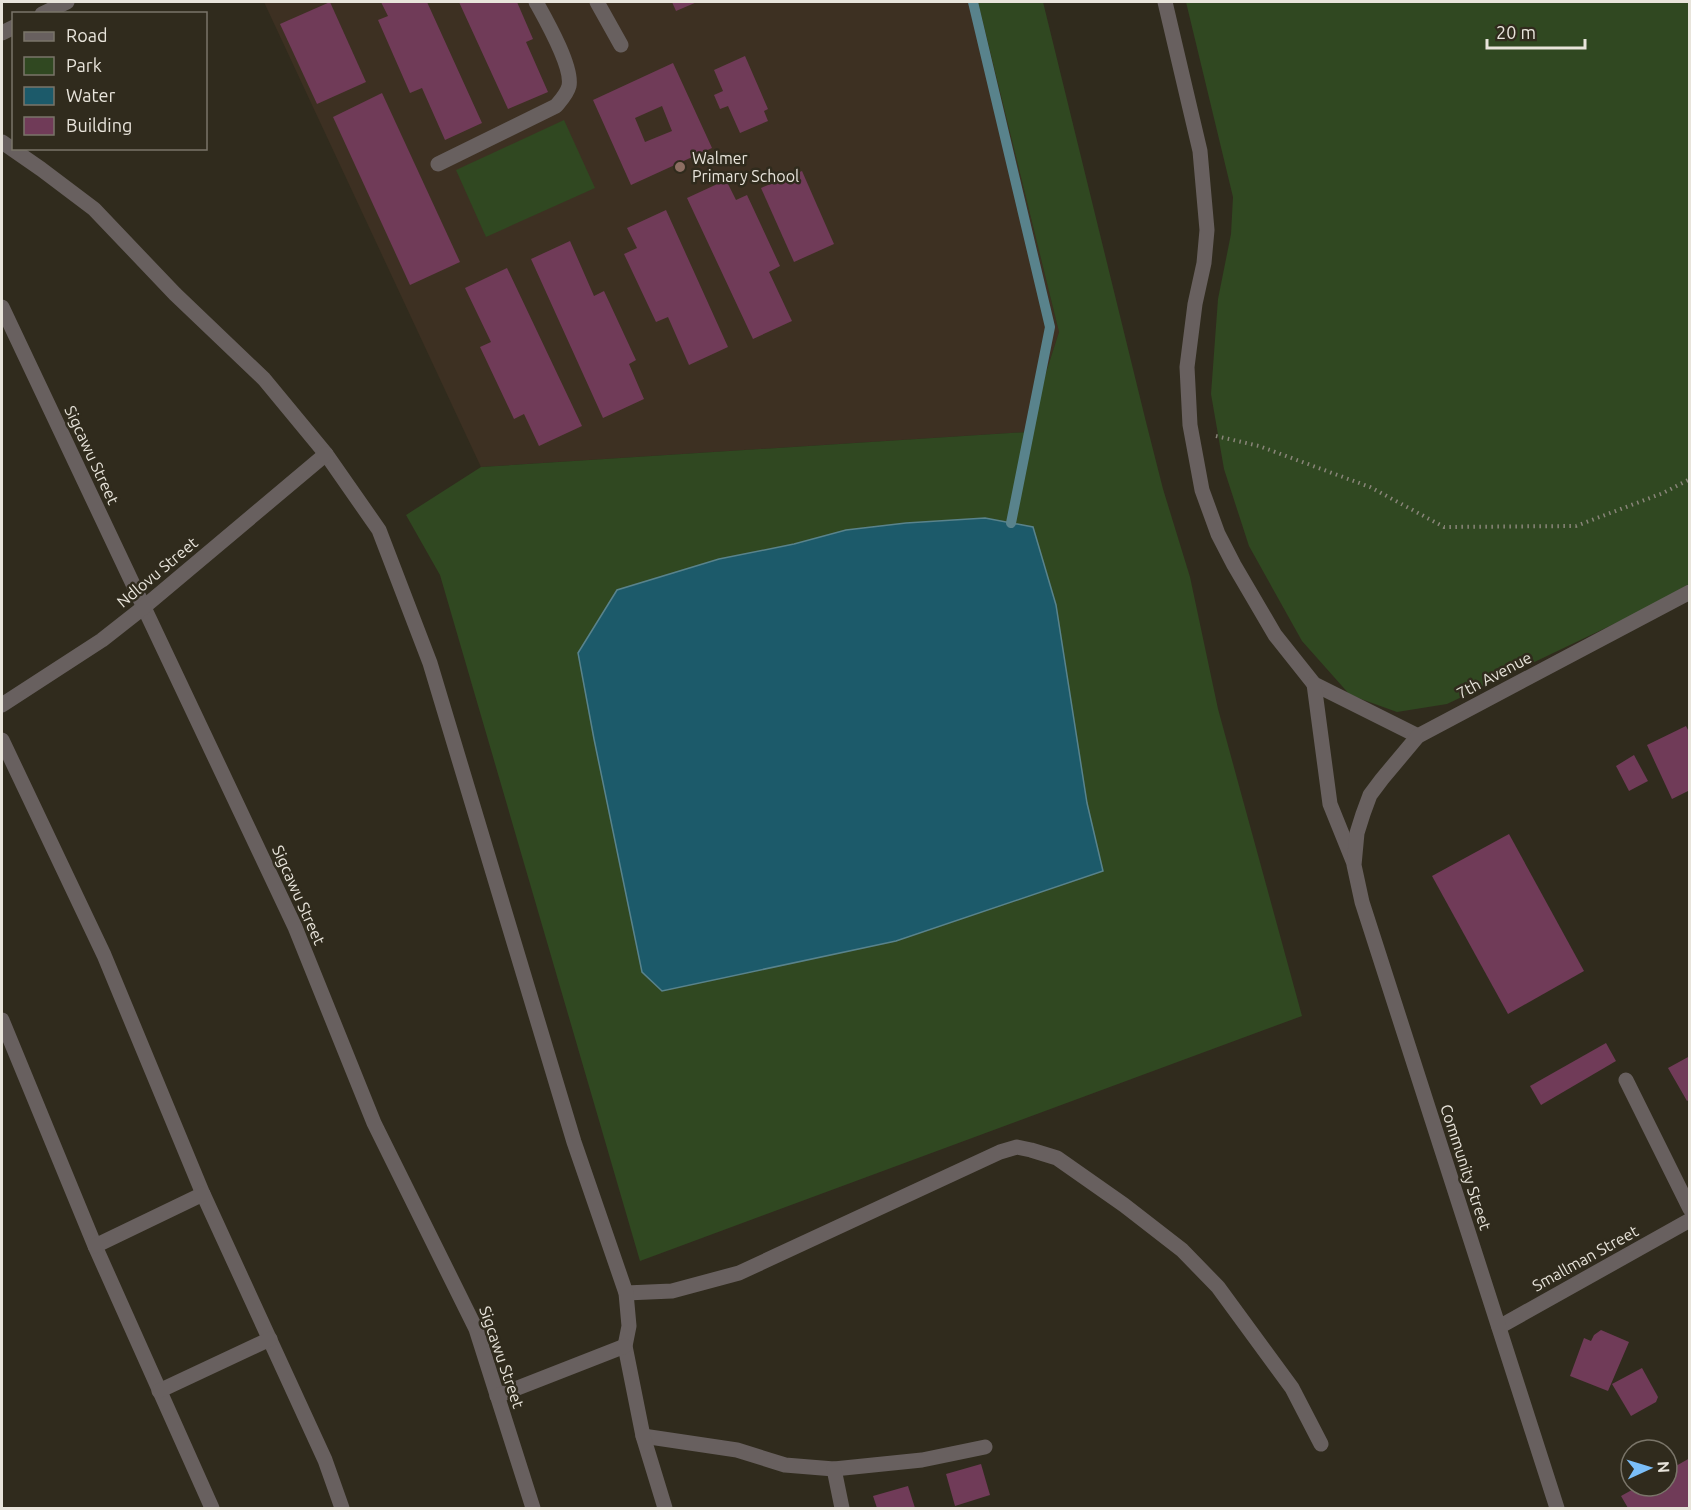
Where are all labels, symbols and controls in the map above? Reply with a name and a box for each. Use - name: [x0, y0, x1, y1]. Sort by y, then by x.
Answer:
- legend: [12, 12, 207, 150]
- scale bar: [1487, 12, 1584, 50]
- text: 20 m: [1496, 22, 1536, 42]
- text: Road: [66, 25, 108, 45]
- text: Park: [66, 55, 102, 75]
- text: Water: [66, 85, 116, 105]
- text: Building: [66, 115, 132, 135]
- place label: Walmer Primary School: [692, 149, 799, 185]
- marker: Walmer Primary School: [673, 160, 687, 174]
- street label: Sigcawu Street: [61, 403, 123, 508]
- street label: Ndlovu Street: [113, 533, 201, 611]
- street label: 7th Avenue: [1454, 648, 1534, 702]
- street label: Sigcawu Street: [269, 842, 329, 948]
- street label: Community Street: [1437, 1102, 1495, 1233]
- street label: Smallman Street: [1529, 1221, 1642, 1295]
- street label: Sigcawu Street: [476, 1303, 528, 1411]
- north arrow: [1619, 1438, 1679, 1498]
- text: N: [1655, 1460, 1673, 1474]

